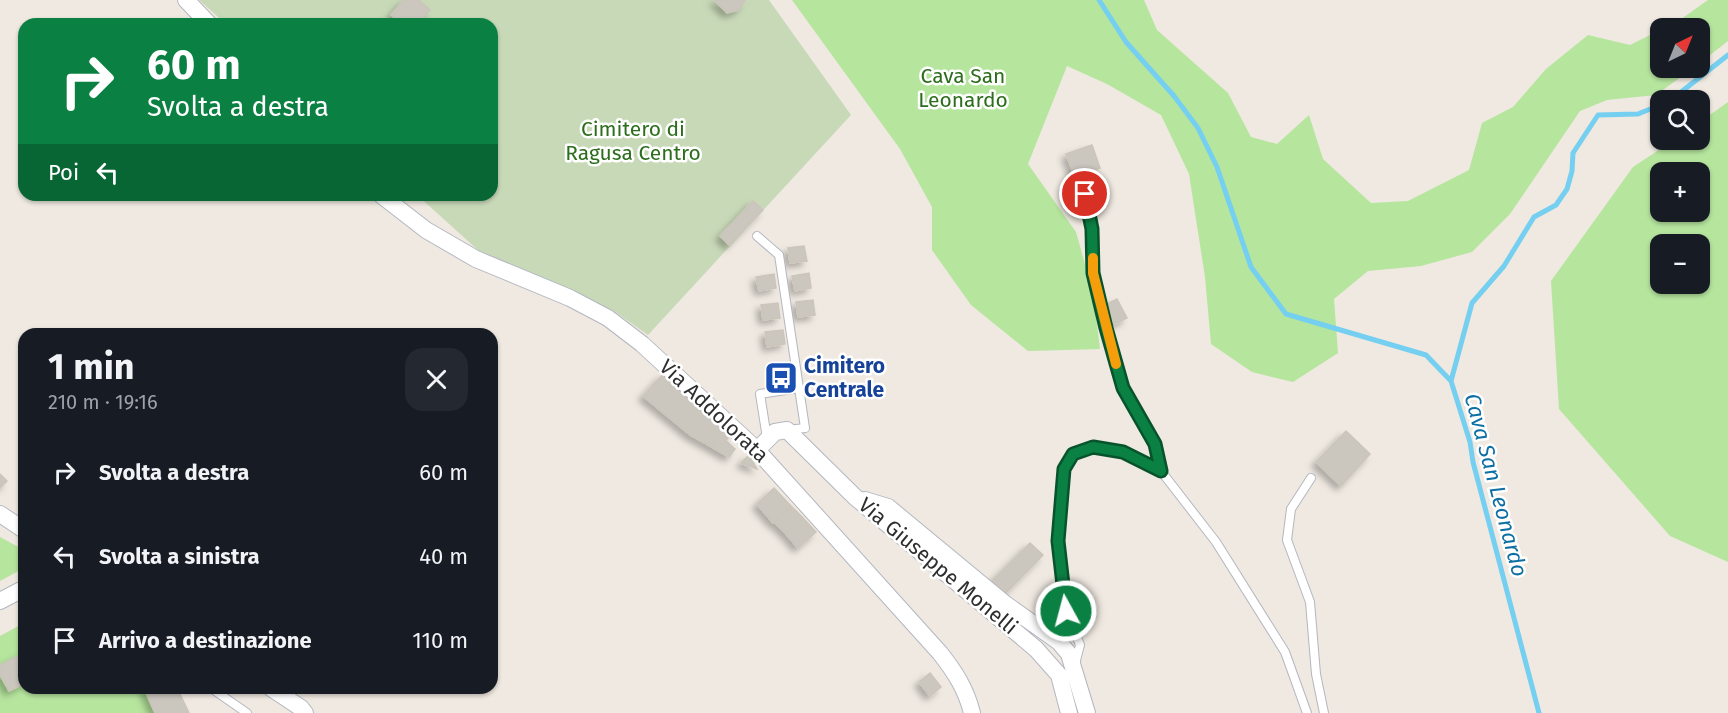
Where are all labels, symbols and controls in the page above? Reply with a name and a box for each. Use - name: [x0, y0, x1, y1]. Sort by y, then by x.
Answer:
- north arrow: [1650, 18, 1710, 78]
- map controls: [1650, 18, 1710, 294]
- text: 60 m: [147, 40, 241, 90]
- icon: right: [48, 42, 126, 120]
- park label: Cava San Leonardo: [918, 63, 1008, 113]
- button: search: [1650, 90, 1710, 150]
- text: Svolta a destra: [147, 91, 329, 123]
- park label: Cimitero di Ragusa Centro: [565, 116, 701, 166]
- icon: left: [91, 156, 124, 189]
- text: Poi: [48, 159, 79, 186]
- button: +: [1650, 162, 1710, 222]
- pin: [1059, 168, 1110, 219]
- icon: arrive: [1068, 177, 1101, 210]
- button: −: [1650, 234, 1710, 294]
- text: 1 min: [48, 345, 135, 389]
- button: close: [405, 348, 468, 411]
- place label: Cimitero Centrale: [804, 353, 885, 403]
- street label: Via Addolorata: [654, 354, 774, 468]
- bus stop icon: Cimitero Centrale: [763, 360, 799, 396]
- text: 210 m · 19:16: [48, 390, 158, 414]
- water label: Cava San Leonardo: [1459, 390, 1533, 580]
- icon: right: [48, 456, 81, 489]
- text: Svolta a destra: [99, 459, 249, 486]
- text: 60 m: [419, 459, 468, 486]
- street label: Via Giuseppe Monelli: [853, 492, 1023, 640]
- icon: left: [48, 540, 81, 573]
- text: Svolta a sinistra: [99, 543, 260, 570]
- text: 40 m: [419, 543, 468, 570]
- position arrow: [1034, 579, 1098, 643]
- icon: arrive: [48, 624, 81, 657]
- text: Arrivo a destinazione: [99, 627, 312, 654]
- text: 110 m: [412, 627, 468, 654]

